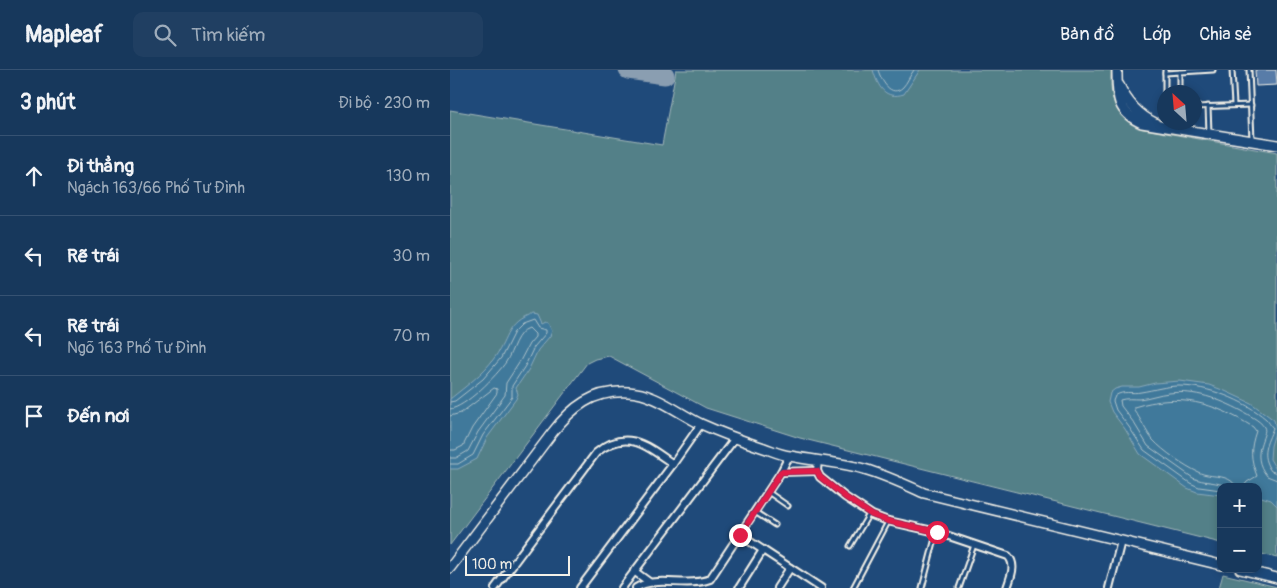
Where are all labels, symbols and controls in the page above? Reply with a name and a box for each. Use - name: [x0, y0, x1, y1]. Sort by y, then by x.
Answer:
- search box: [133, 12, 483, 57]
- text: Mapleaf: [25, 20, 103, 49]
- icon: search: [151, 21, 179, 49]
- text: Tìm kiếm: [191, 23, 265, 47]
- text: Bản đồ: [1060, 23, 1114, 46]
- text: Lớp: [1142, 23, 1171, 46]
- text: Chia sẻ: [1199, 23, 1252, 46]
- north arrow: [1157, 85, 1202, 130]
- text: 3 phút: [20, 89, 75, 116]
- text: Đi bộ · 230 m: [338, 93, 430, 113]
- text: Đi thẳng: [67, 154, 134, 178]
- icon: ahead: [20, 162, 48, 190]
- text: 130 m: [386, 166, 430, 186]
- text: Ngách 163/66 Phố Tư Đình: [67, 178, 245, 198]
- icon: left: [20, 242, 48, 270]
- text: Rẽ trái: [67, 244, 119, 268]
- text: 30 m: [392, 246, 430, 266]
- text: Rẽ trái: [67, 314, 119, 338]
- icon: left: [20, 322, 48, 350]
- text: 70 m: [393, 326, 430, 346]
- text: Ngõ 163 Phố Tư Đình: [67, 338, 206, 358]
- icon: arrive: [20, 402, 48, 430]
- text: Đến nơi: [67, 404, 129, 428]
- map controls: [1217, 483, 1262, 573]
- button: +: [1217, 483, 1262, 528]
- route start: [926, 521, 949, 544]
- route end: [729, 524, 752, 547]
- button: −: [1217, 528, 1262, 573]
- scale bar: [465, 553, 570, 576]
- text: 100 m: [472, 556, 512, 573]

